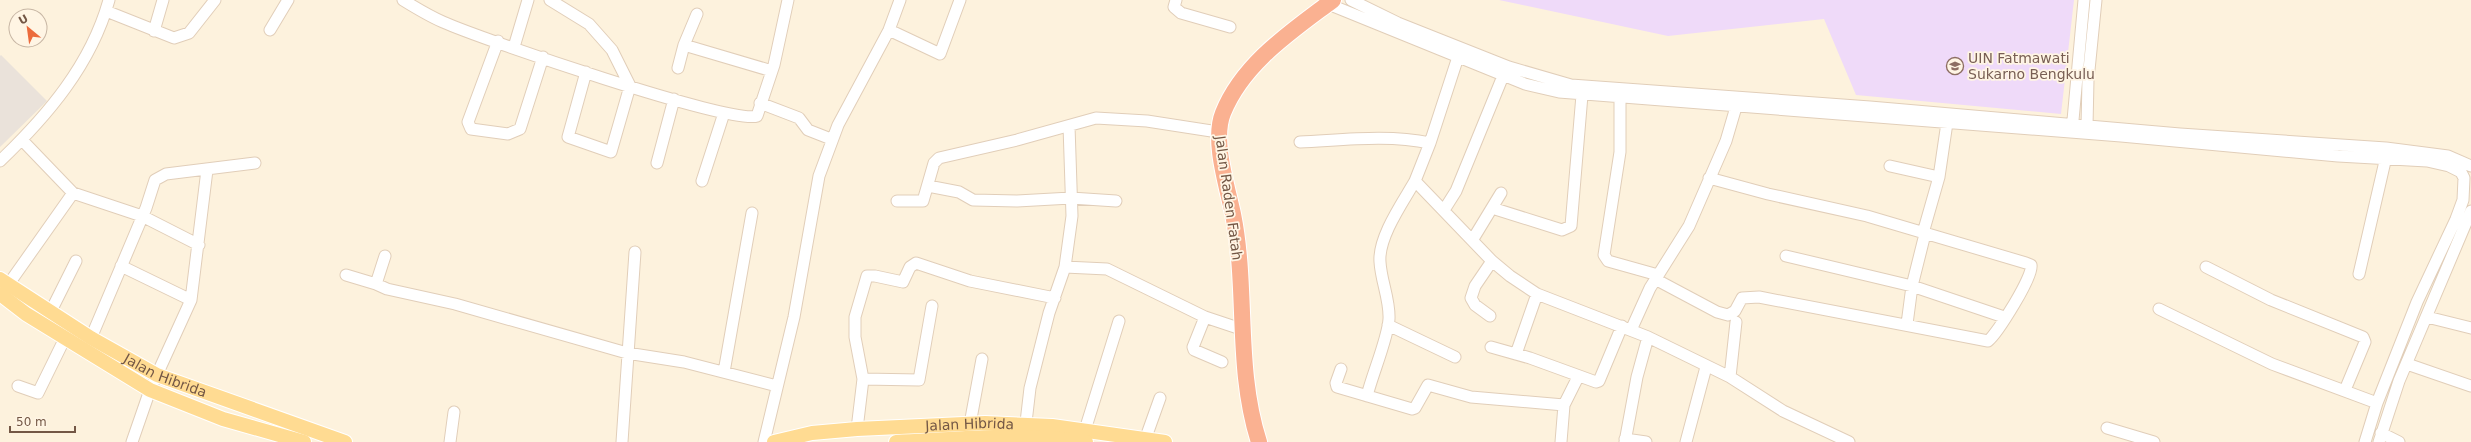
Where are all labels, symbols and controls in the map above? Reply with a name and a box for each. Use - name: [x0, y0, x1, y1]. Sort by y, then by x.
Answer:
- north arrow: [8, 8, 48, 48]
- text: U: [16, 12, 30, 28]
- place label: UIN Fatmawati Sukarno Bengkulu: [1968, 50, 2095, 82]
- school or university icon: UIN Fatmawati Sukarno Bengkulu: [1945, 56, 1965, 76]
- street label: Jalan Raden Fatah: [1212, 134, 1246, 261]
- street label: Jalan Hibrida: [120, 350, 209, 400]
- scale bar: [10, 408, 75, 434]
- text: 50 m: [16, 415, 47, 429]
- street label: Jalan Hibrida: [924, 415, 1014, 434]

